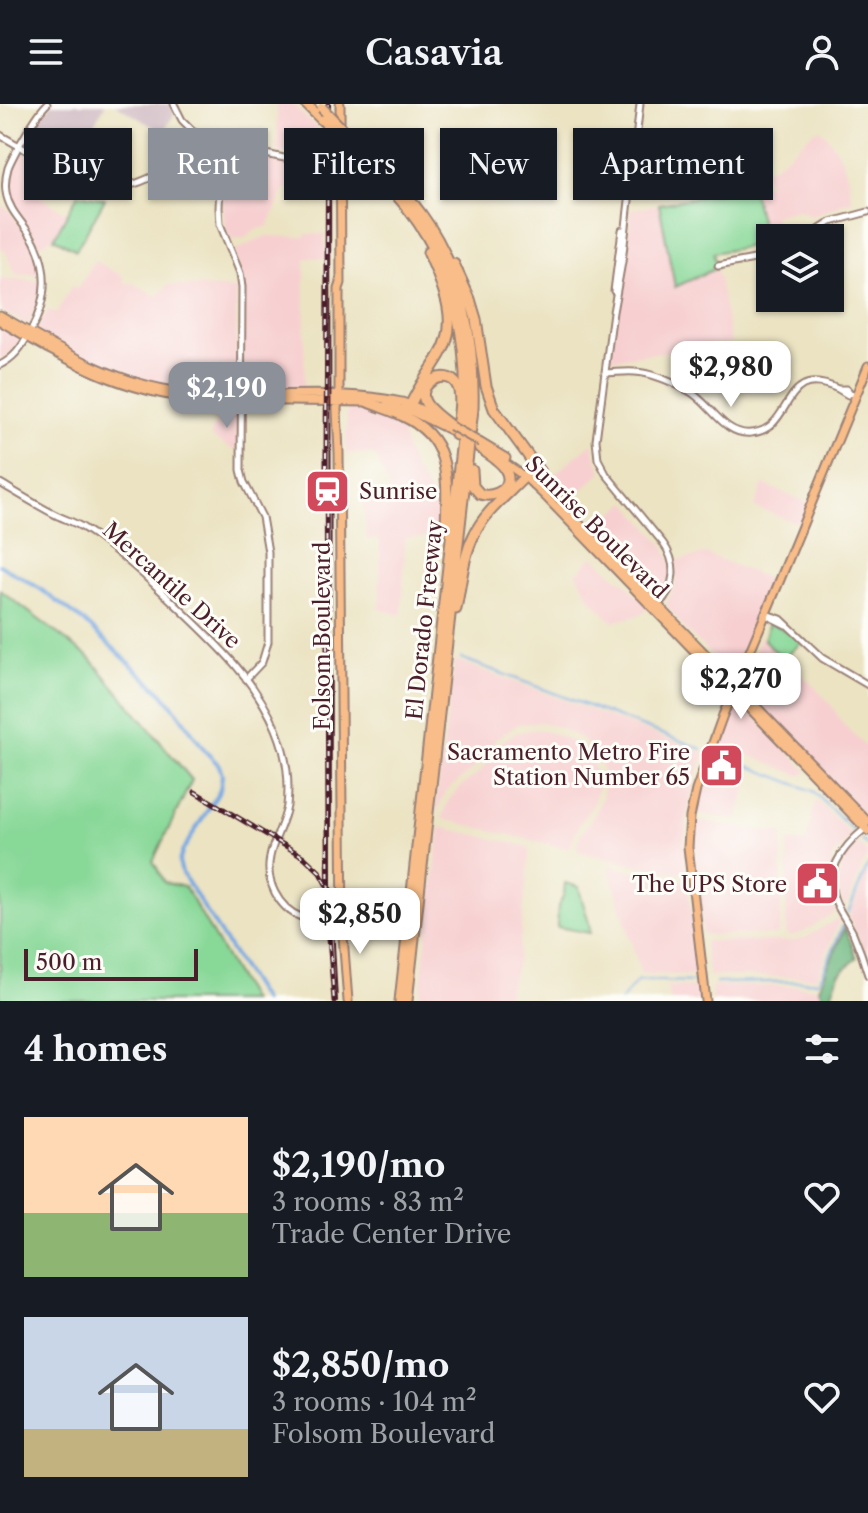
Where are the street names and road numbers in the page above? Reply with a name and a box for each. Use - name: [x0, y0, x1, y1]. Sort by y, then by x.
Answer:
- street label: Sunrise Boulevard: [520, 451, 673, 604]
- street label: Mercantile Drive: [97, 516, 246, 654]
- street label: El Dorado Freeway: [401, 518, 448, 721]
- street label: Folsom Boulevard: [309, 542, 336, 730]

